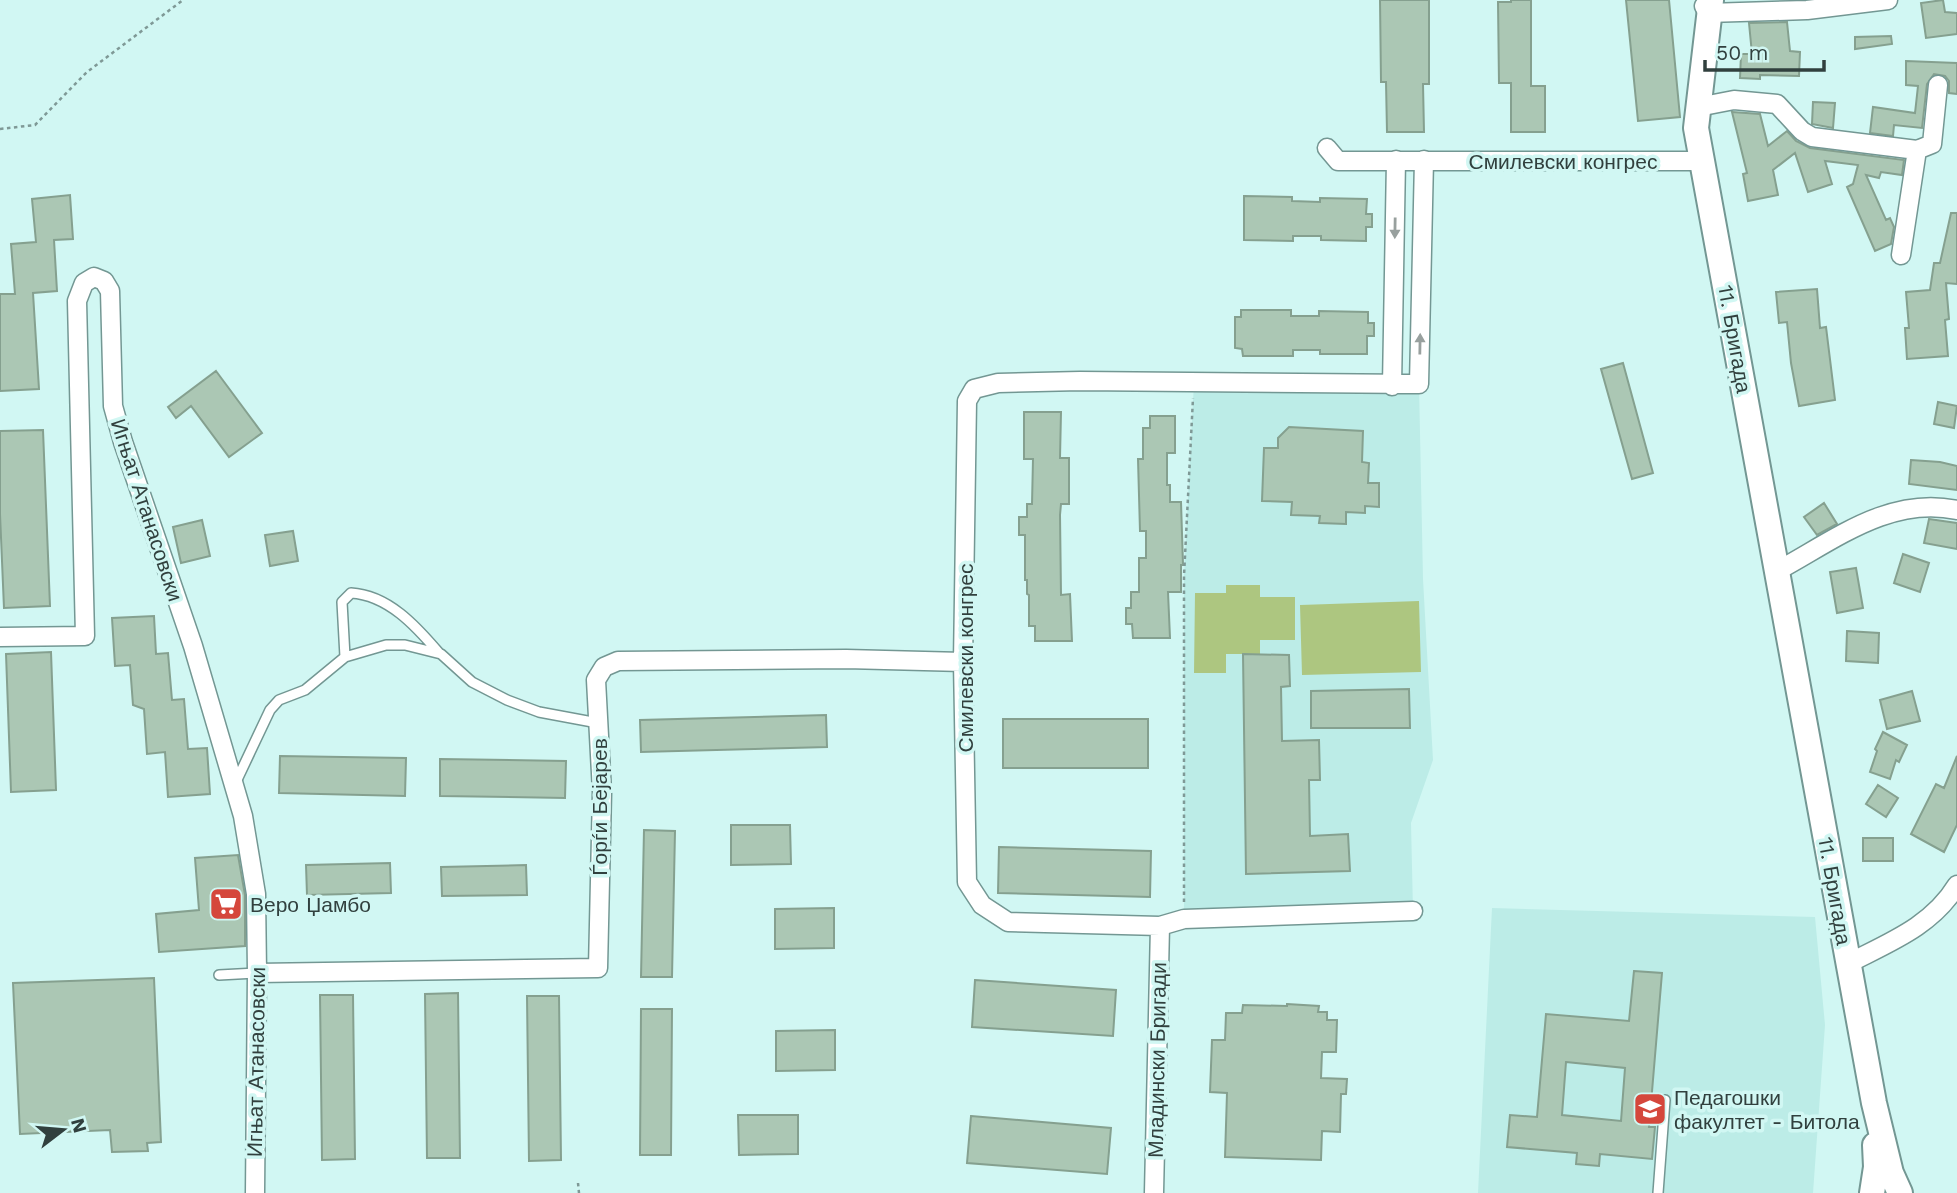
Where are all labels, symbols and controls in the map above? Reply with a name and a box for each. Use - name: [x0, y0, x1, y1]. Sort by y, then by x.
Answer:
- scale bar: [1705, 28, 1824, 72]
- text: 50 m: [1716, 40, 1768, 65]
- street label: Смилевски конгрес: [1469, 149, 1657, 174]
- one-way arrow: [1389, 217, 1400, 239]
- street label: 11. Бригада: [1713, 283, 1757, 395]
- one-way arrow: [1414, 332, 1426, 354]
- street label: Игњат Атанасовски: [106, 416, 188, 604]
- street label: Смилевски конгрес: [953, 564, 978, 752]
- street label: Ѓорѓи Бејарев: [587, 738, 612, 876]
- street label: 11. Бригада: [1813, 835, 1857, 947]
- supermarket icon: Веро Џамбо: [207, 885, 245, 923]
- place label: Веро Џамбо: [250, 892, 371, 917]
- street label: Младински Бригади: [1143, 962, 1171, 1158]
- street label: Игњат Атанасовски: [242, 967, 270, 1157]
- place label: Педагошки факултет - Битола: [1674, 1085, 1860, 1134]
- school or university icon: Педагошки факултет - Битола: [1631, 1090, 1669, 1128]
- north arrow: [28, 1095, 98, 1165]
- text: N: [66, 1116, 92, 1135]

